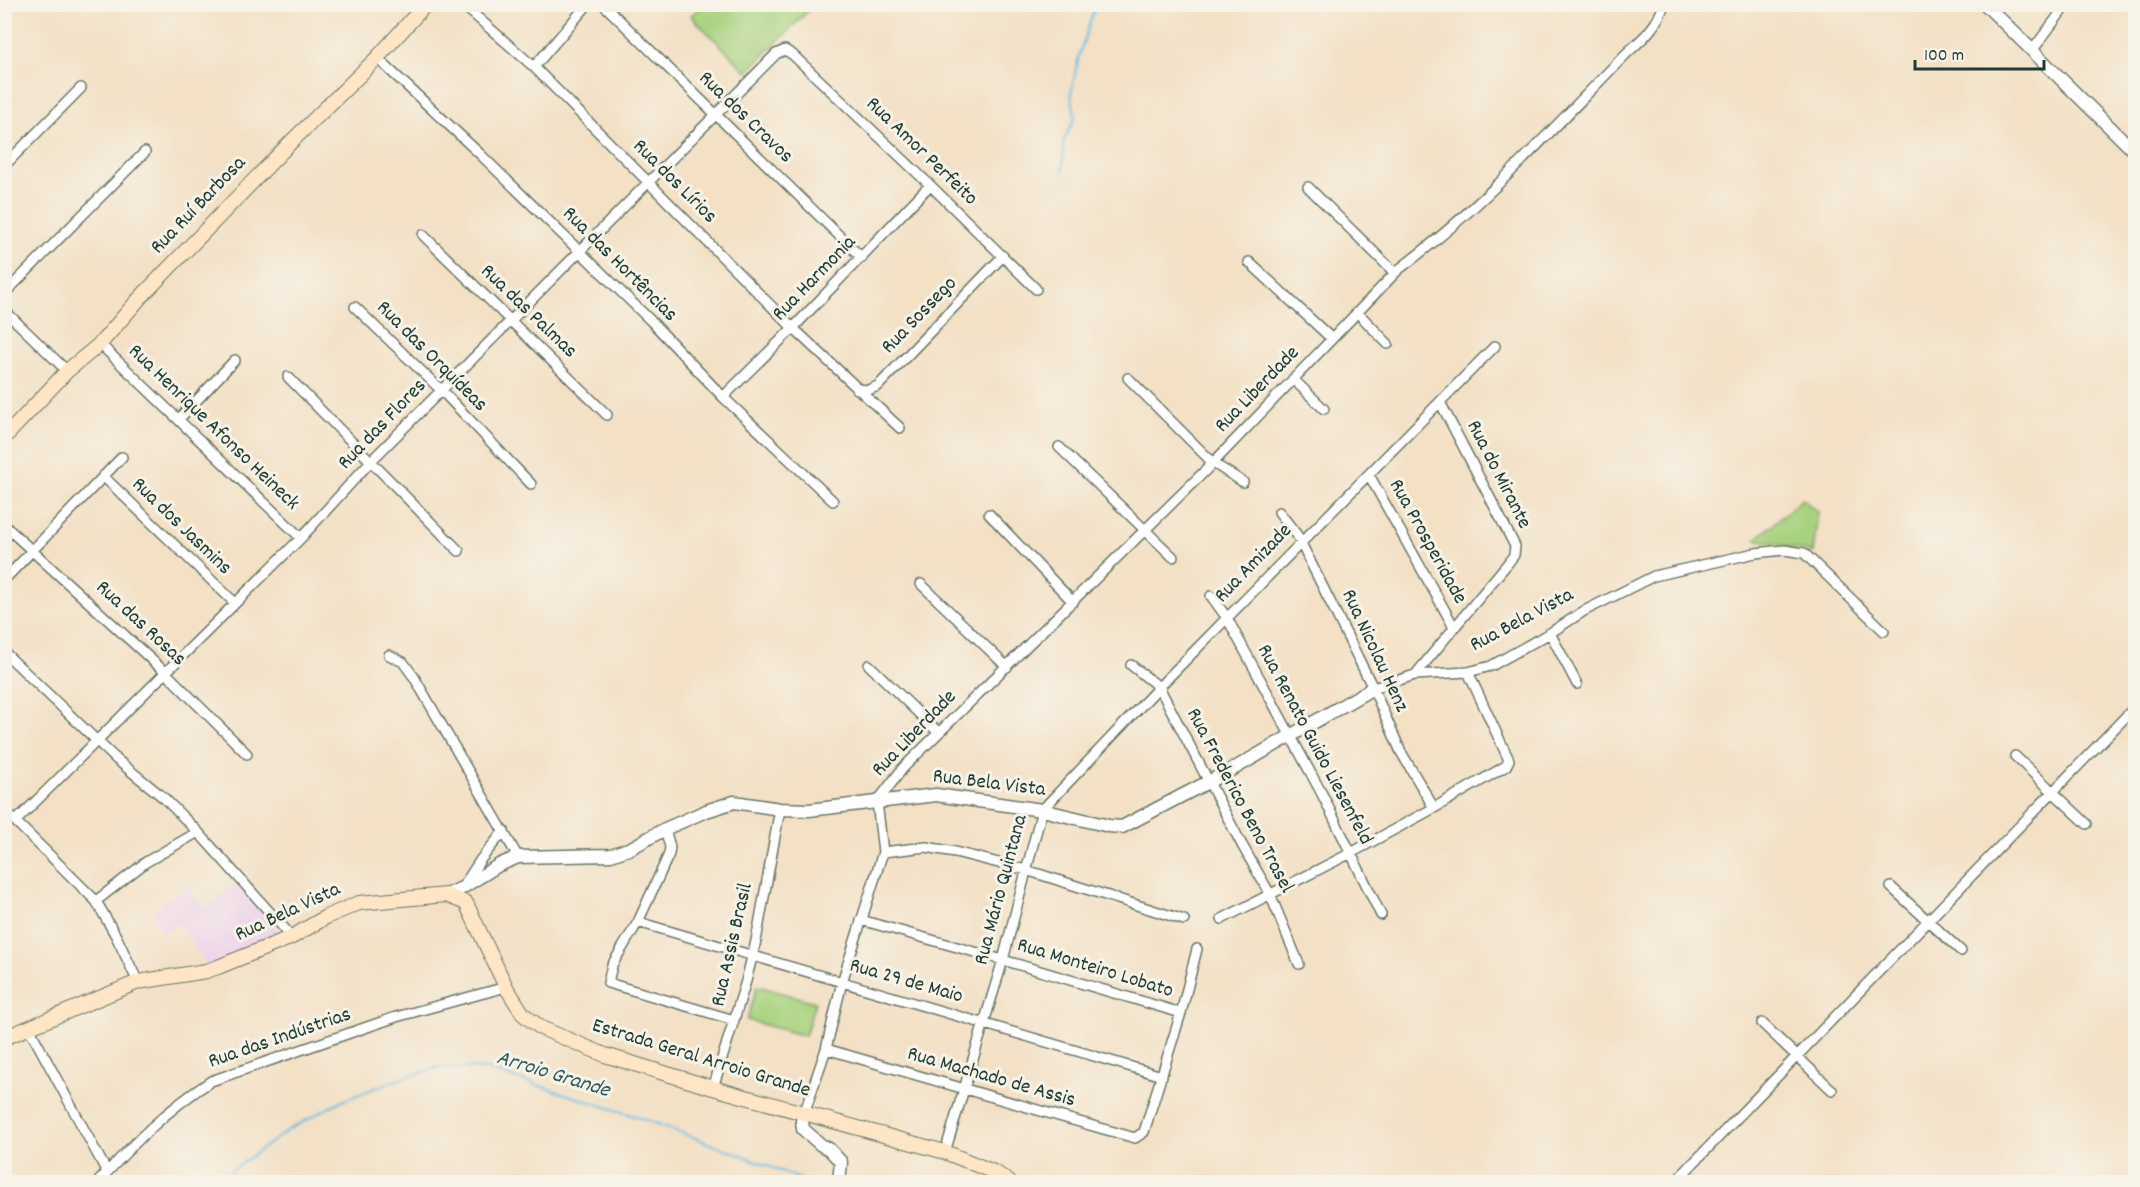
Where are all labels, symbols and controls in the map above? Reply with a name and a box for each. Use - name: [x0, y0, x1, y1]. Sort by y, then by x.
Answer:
- scale bar: [1915, 33, 2044, 71]
- text: 100 m: [1924, 44, 1964, 69]
- street label: Rua dos Cravos: [691, 65, 799, 171]
- street label: Rua Amor Perfeito: [858, 91, 984, 213]
- street label: Rua dos Lírios: [625, 133, 723, 231]
- street label: Rua Ruí Barbosa: [144, 149, 255, 262]
- street label: Rua das Hortências: [554, 200, 684, 330]
- street label: Rua Harmonia: [766, 228, 865, 329]
- street label: Rua das Palmas: [473, 258, 583, 366]
- street label: Rua Sossego: [875, 270, 965, 362]
- street label: Rua das Orquídeas: [368, 294, 494, 420]
- street label: Rua Henrique Afonso Heineck: [120, 338, 306, 518]
- street label: Rua Liberdade: [1209, 340, 1307, 440]
- street label: Rua das Flores: [332, 373, 434, 477]
- street label: Rua do Mirante: [1458, 415, 1538, 535]
- street label: Rua dos Jasmins: [124, 471, 238, 583]
- street label: Rua Prosperidade: [1380, 474, 1474, 610]
- street label: Rua Amizade: [1208, 517, 1300, 611]
- street label: Rua das Rosas: [88, 574, 192, 674]
- street label: Rua Bela Vista: [1465, 581, 1580, 661]
- street label: Rua Nicolau Henz: [1332, 585, 1416, 717]
- street label: Rua Renato Guido Liesenfeld: [1248, 639, 1380, 851]
- street label: Rua Liberdade: [866, 684, 964, 784]
- street label: Rua Frederico Beno Trasel: [1177, 703, 1301, 899]
- street label: Rua Bela Vista: [931, 762, 1048, 806]
- street label: Rua Mário Quintana: [968, 810, 1037, 969]
- street label: Rua Bela Vista: [230, 875, 347, 951]
- street label: Rua Assis Brasil: [704, 880, 762, 1010]
- street label: Rua Monteiro Lobato: [1013, 931, 1177, 1007]
- street label: Rua 29 de Maio: [846, 951, 966, 1013]
- street label: Rua das Indústrias: [205, 1001, 355, 1077]
- street label: Estrada Geral Arroio Grande: [588, 1011, 814, 1107]
- street label: Rua Machado de Assis: [903, 1040, 1079, 1116]
- water label: Arroio Grande: [493, 1043, 615, 1107]

